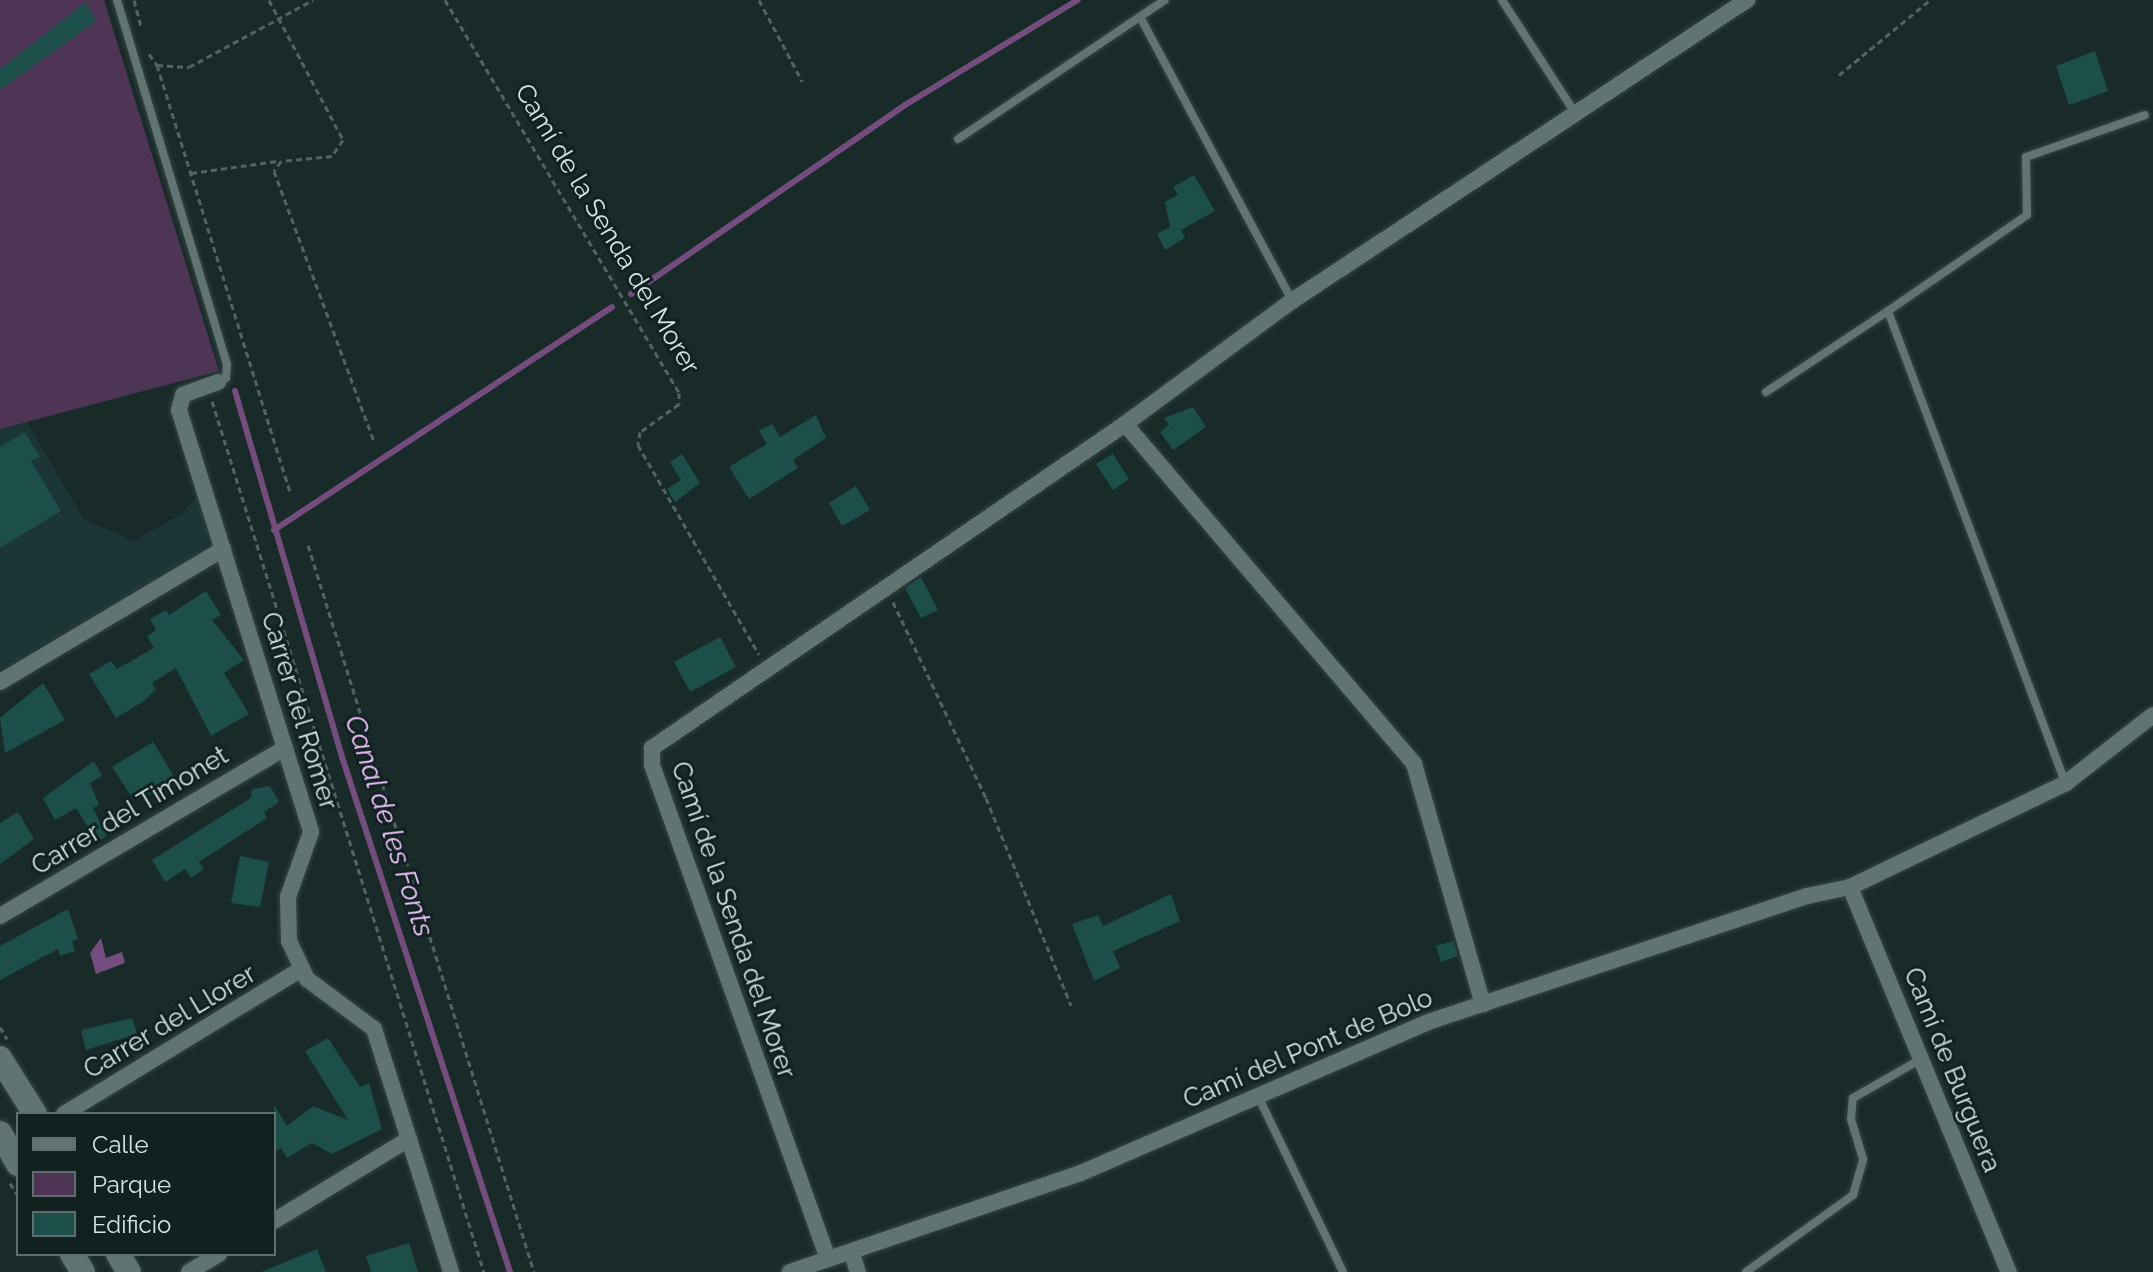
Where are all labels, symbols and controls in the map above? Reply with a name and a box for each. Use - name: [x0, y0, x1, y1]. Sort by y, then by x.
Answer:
- street label: Camí de la Senda del Morer: [508, 78, 706, 380]
- street label: Carrer del Romer: [254, 608, 344, 814]
- water label: Canal de les Fonts: [337, 711, 441, 941]
- street label: Carrer del Timonet: [25, 739, 235, 883]
- street label: Camí de la Senda del Morer: [664, 757, 802, 1083]
- street label: Carrer del Llorer: [78, 958, 262, 1086]
- street label: Camí de Burguera: [1897, 963, 2007, 1177]
- street label: Camí del Pont de Bolo: [1178, 982, 1438, 1116]
- legend: [16, 1112, 276, 1256]
- text: Calle: [92, 1130, 149, 1159]
- text: Parque: [92, 1170, 171, 1199]
- text: Edificio: [92, 1210, 171, 1239]

